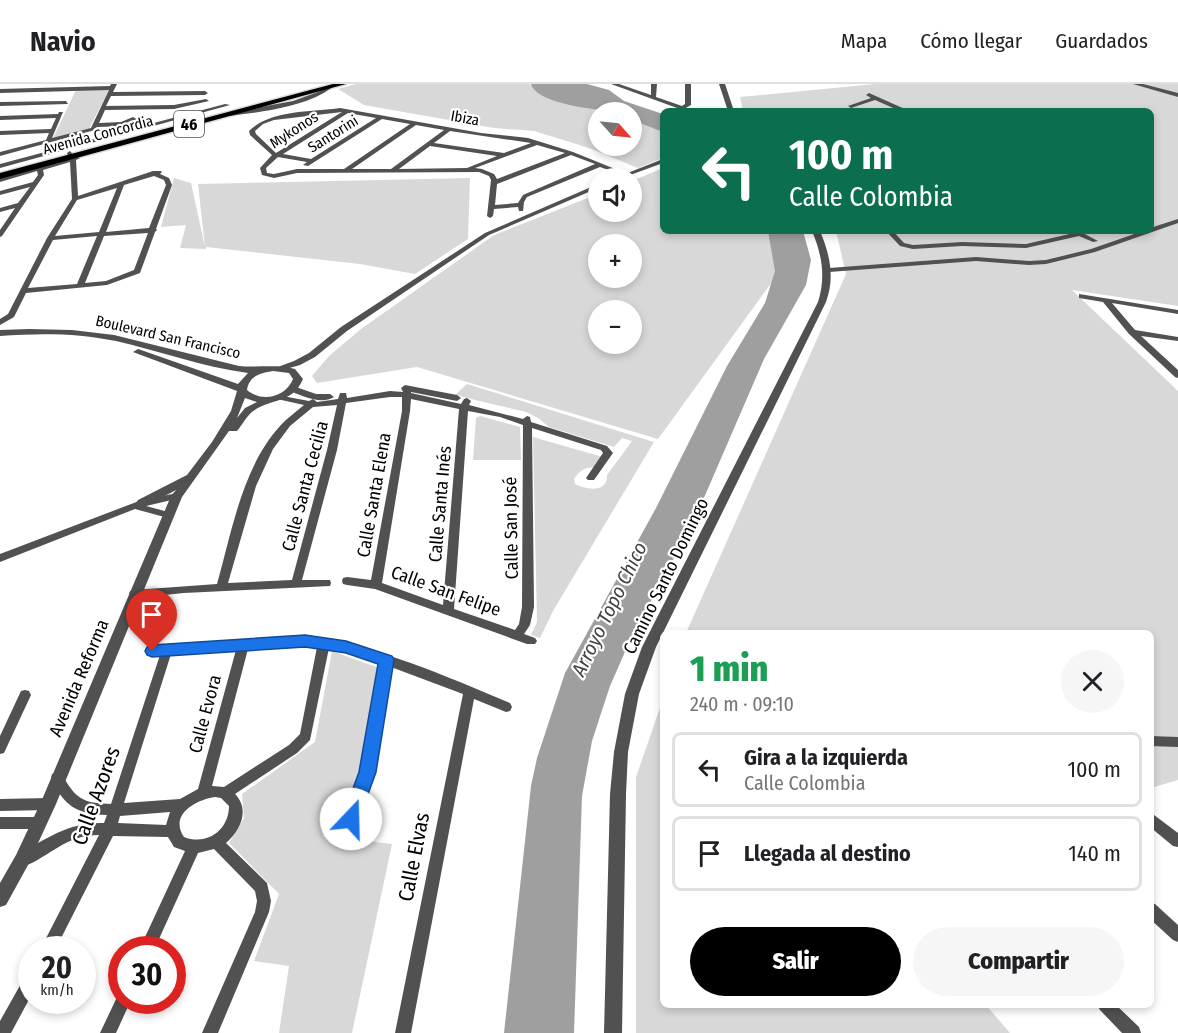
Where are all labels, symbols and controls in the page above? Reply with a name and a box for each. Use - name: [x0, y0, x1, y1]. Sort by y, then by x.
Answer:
- text: Navio: [30, 25, 96, 58]
- text: Mapa: [841, 28, 887, 54]
- text: Cómo llegar: [920, 28, 1022, 54]
- text: Guardados: [1055, 28, 1148, 54]
- north arrow: [588, 102, 642, 156]
- map controls: [588, 102, 642, 354]
- street label: Ibiza: [449, 107, 481, 129]
- street label: Mykonos: [266, 108, 322, 152]
- road number: 46: [174, 111, 204, 137]
- street label: Avenida Concordia: [41, 112, 155, 158]
- street label: Santorini: [304, 112, 362, 156]
- text: 100 m: [789, 130, 893, 180]
- icon: left: [690, 132, 768, 210]
- button: sound: [588, 168, 642, 222]
- text: Calle Colombia: [789, 181, 953, 213]
- button: +: [588, 234, 642, 288]
- button: −: [588, 300, 642, 354]
- street label: Boulevard San Francisco: [94, 312, 242, 362]
- street label: Calle Santa Cecilia: [277, 418, 333, 554]
- street label: Calle Santa Elena: [352, 431, 396, 559]
- street label: Calle Santa Inés: [424, 444, 456, 563]
- street label: Calle San José: [499, 476, 523, 579]
- street label: Camino Santo Domingo: [619, 494, 713, 658]
- water label: Arroyo Topo Chico: [566, 538, 652, 681]
- street label: Calle San Felipe: [388, 561, 504, 621]
- pin: [126, 589, 177, 651]
- icon: arrive: [135, 598, 168, 631]
- street label: Avenida Reforma: [44, 616, 114, 740]
- text: 1 min: [690, 647, 768, 691]
- button: close: [1061, 650, 1124, 713]
- street label: Calle Evora: [184, 672, 226, 756]
- text: 240 m · 09:10: [690, 692, 794, 716]
- street label: Calle Azores: [66, 743, 126, 849]
- text: Gira a la izquierda: [744, 744, 908, 771]
- icon: left: [693, 753, 726, 786]
- text: 100 m: [1067, 756, 1121, 783]
- text: Calle Colombia: [744, 771, 865, 795]
- position arrow: [319, 787, 383, 851]
- street label: Calle Elvas: [393, 810, 435, 904]
- icon: arrive: [693, 837, 726, 870]
- text: Llegada al destino: [744, 840, 911, 867]
- text: 140 m: [1068, 840, 1121, 867]
- button: Salir: [690, 927, 901, 996]
- button: Compartir: [913, 927, 1124, 996]
- speed limit sign: 30: [108, 936, 186, 1014]
- text: 20: [42, 950, 72, 986]
- text: km/h: [40, 981, 74, 999]

